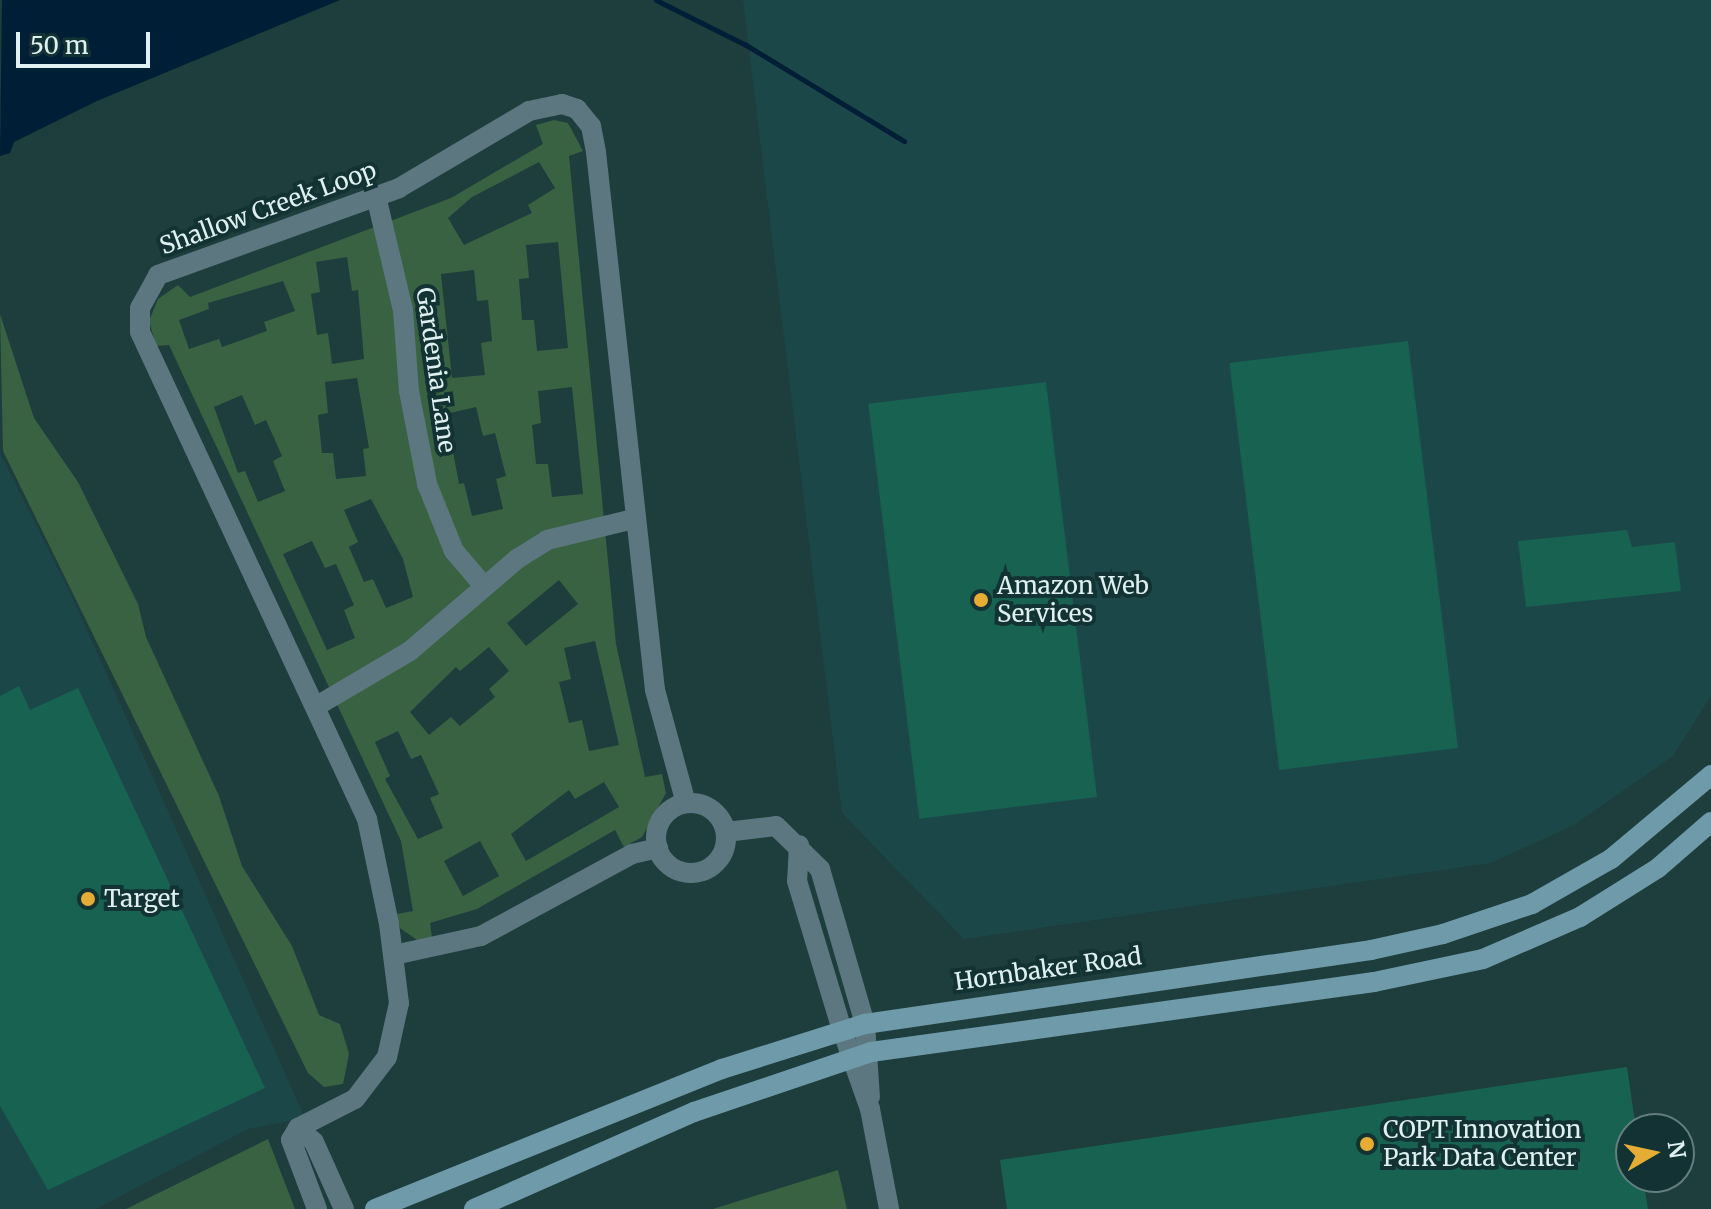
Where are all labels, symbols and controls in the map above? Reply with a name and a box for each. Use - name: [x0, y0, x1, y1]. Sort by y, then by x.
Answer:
- scale bar: [20, 16, 154, 66]
- text: 50 m: [30, 30, 89, 61]
- street label: Shallow Creek Loop: [156, 155, 380, 261]
- street label: Gardenia Lane: [410, 286, 462, 454]
- place label: Amazon Web Services: [997, 572, 1149, 628]
- marker: Amazon Web Services: [972, 591, 990, 609]
- place label: Target: [104, 885, 180, 913]
- marker: Target: [79, 890, 97, 908]
- street label: Hornbaker Road: [953, 942, 1143, 996]
- north arrow: [1615, 1113, 1695, 1193]
- place label: COPT Innovation Park Data Center: [1383, 1116, 1581, 1172]
- marker: COPT Innovation Park Data Center: [1358, 1135, 1376, 1153]
- text: N: [1662, 1139, 1692, 1160]

